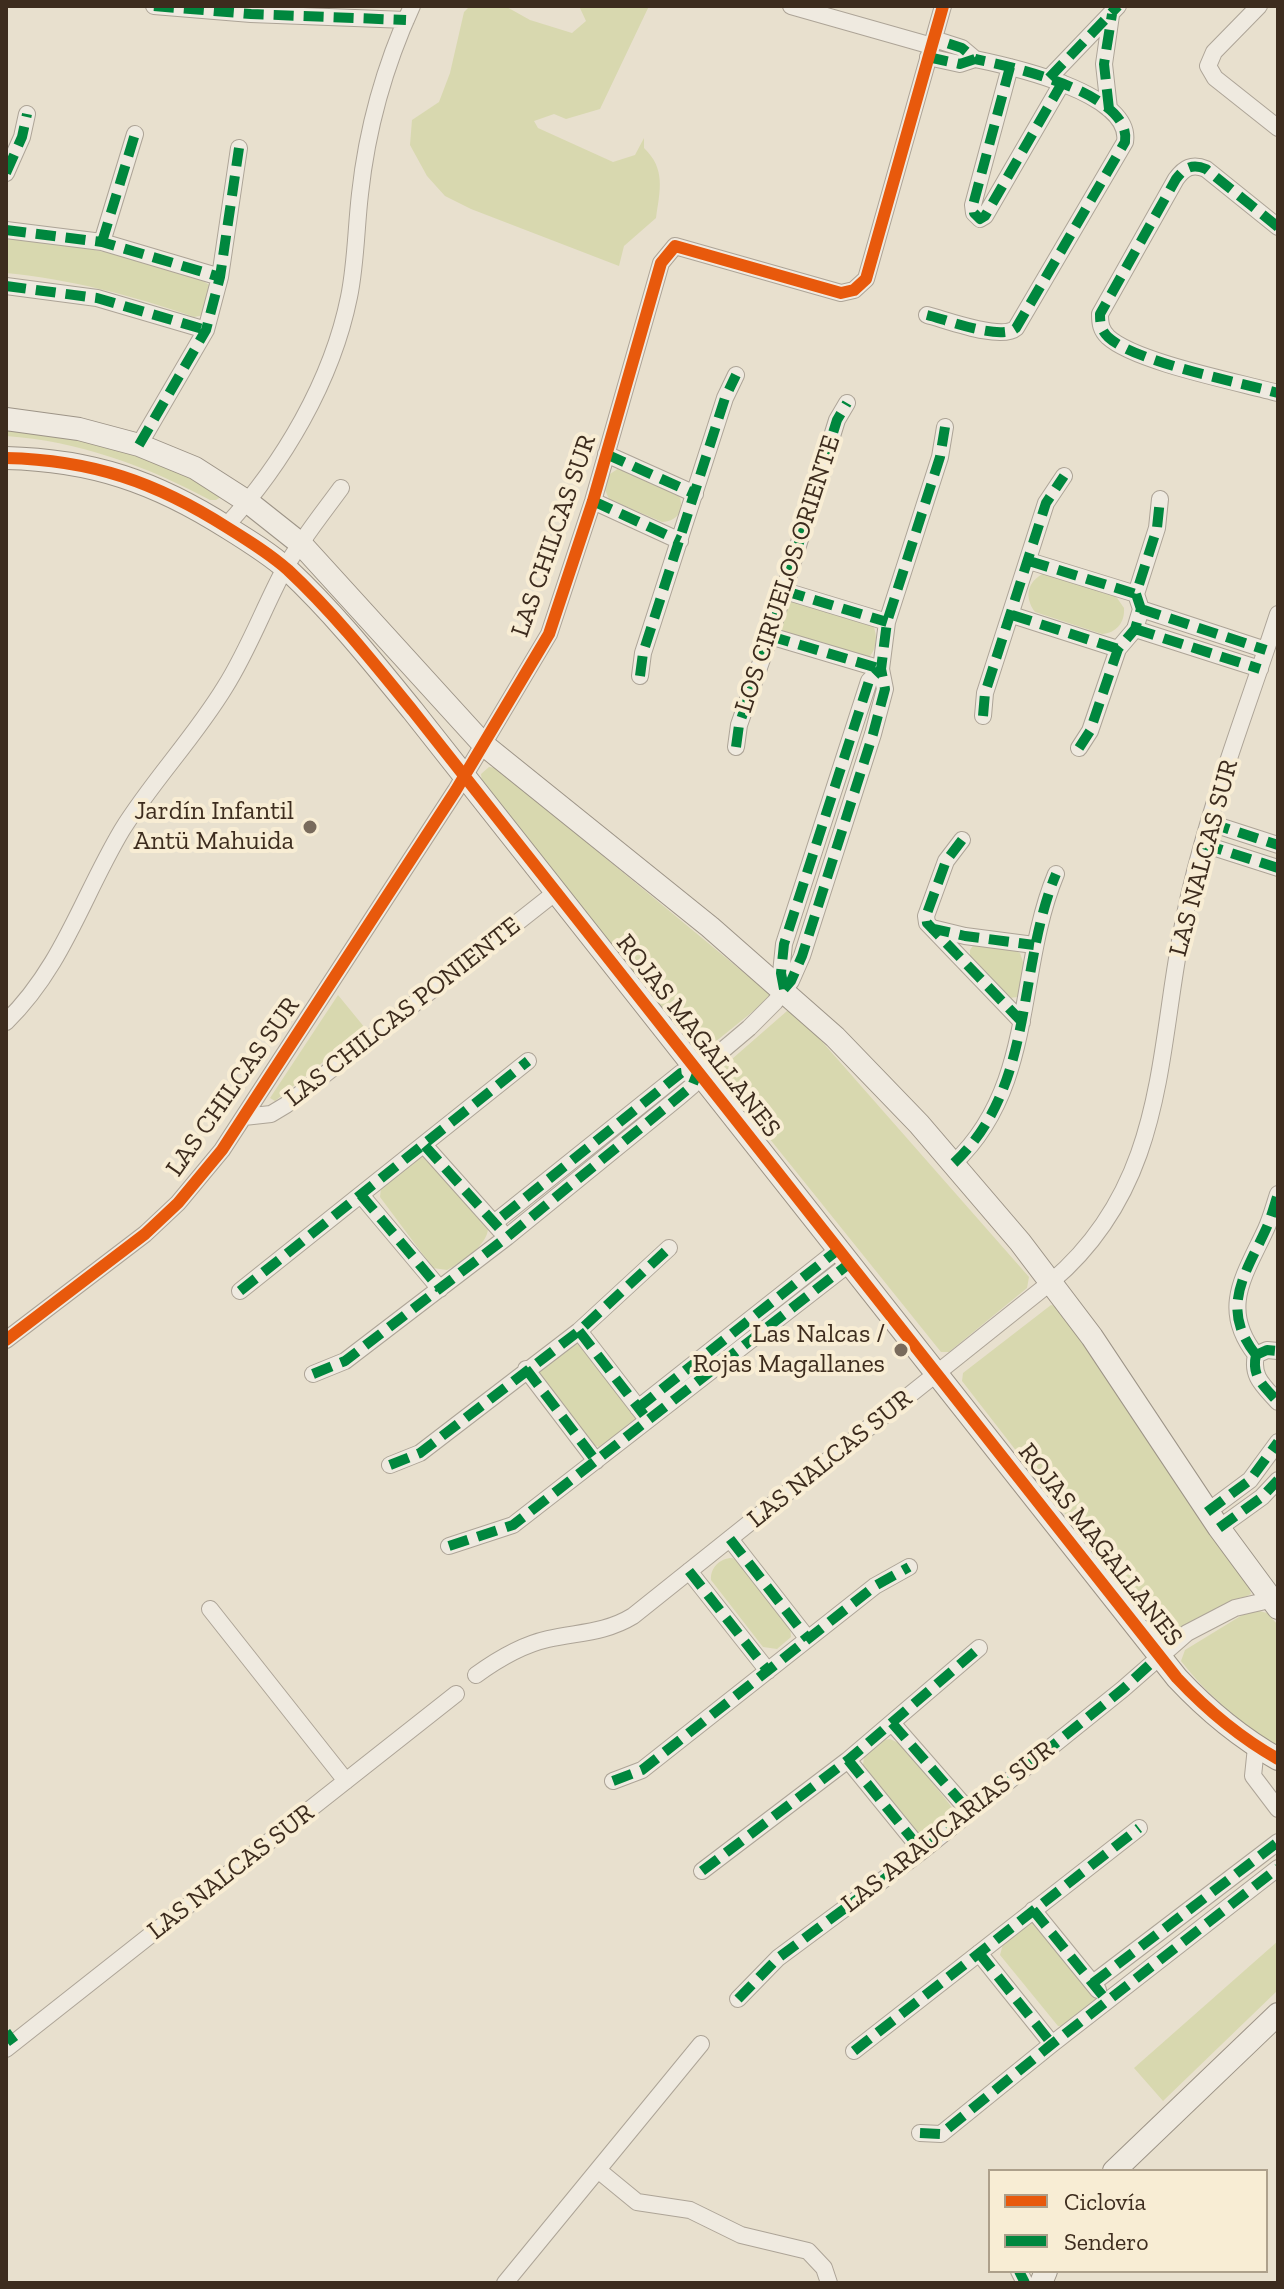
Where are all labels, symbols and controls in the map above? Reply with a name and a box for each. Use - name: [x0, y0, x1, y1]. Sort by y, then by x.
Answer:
- street label: LAS CHILCAS SUR: [505, 431, 603, 641]
- street label: LOS CIRUELOS ORIENTE: [728, 432, 848, 716]
- street label: LAS NALCAS SUR: [1163, 756, 1245, 960]
- place label: Jardín Infantil Antü Mahuida: [134, 796, 294, 858]
- marker: Jardín Infantil Antü Mahuida: [301, 818, 319, 836]
- street label: LAS CHILCAS PONIENTE: [279, 910, 527, 1114]
- street label: ROJAS MAGALLANES: [609, 928, 787, 1144]
- street label: LAS CHILCAS SUR: [160, 991, 306, 1183]
- place label: Las Nalcas / Rojas Magallanes: [693, 1319, 885, 1380]
- marker: Las Nalcas / Rojas Magallanes: [892, 1341, 910, 1359]
- street label: LAS NALCAS SUR: [742, 1383, 918, 1535]
- street label: ROJAS MAGALLANES: [1011, 1437, 1189, 1653]
- street label: LAS ARAUCARIAS SUR: [836, 1734, 1060, 1920]
- street label: LAS NALCAS SUR: [142, 1797, 320, 1947]
- legend: [988, 2169, 1268, 2273]
- text: Ciclovía: [1064, 2187, 1146, 2216]
- text: Sendero: [1064, 2227, 1149, 2256]

